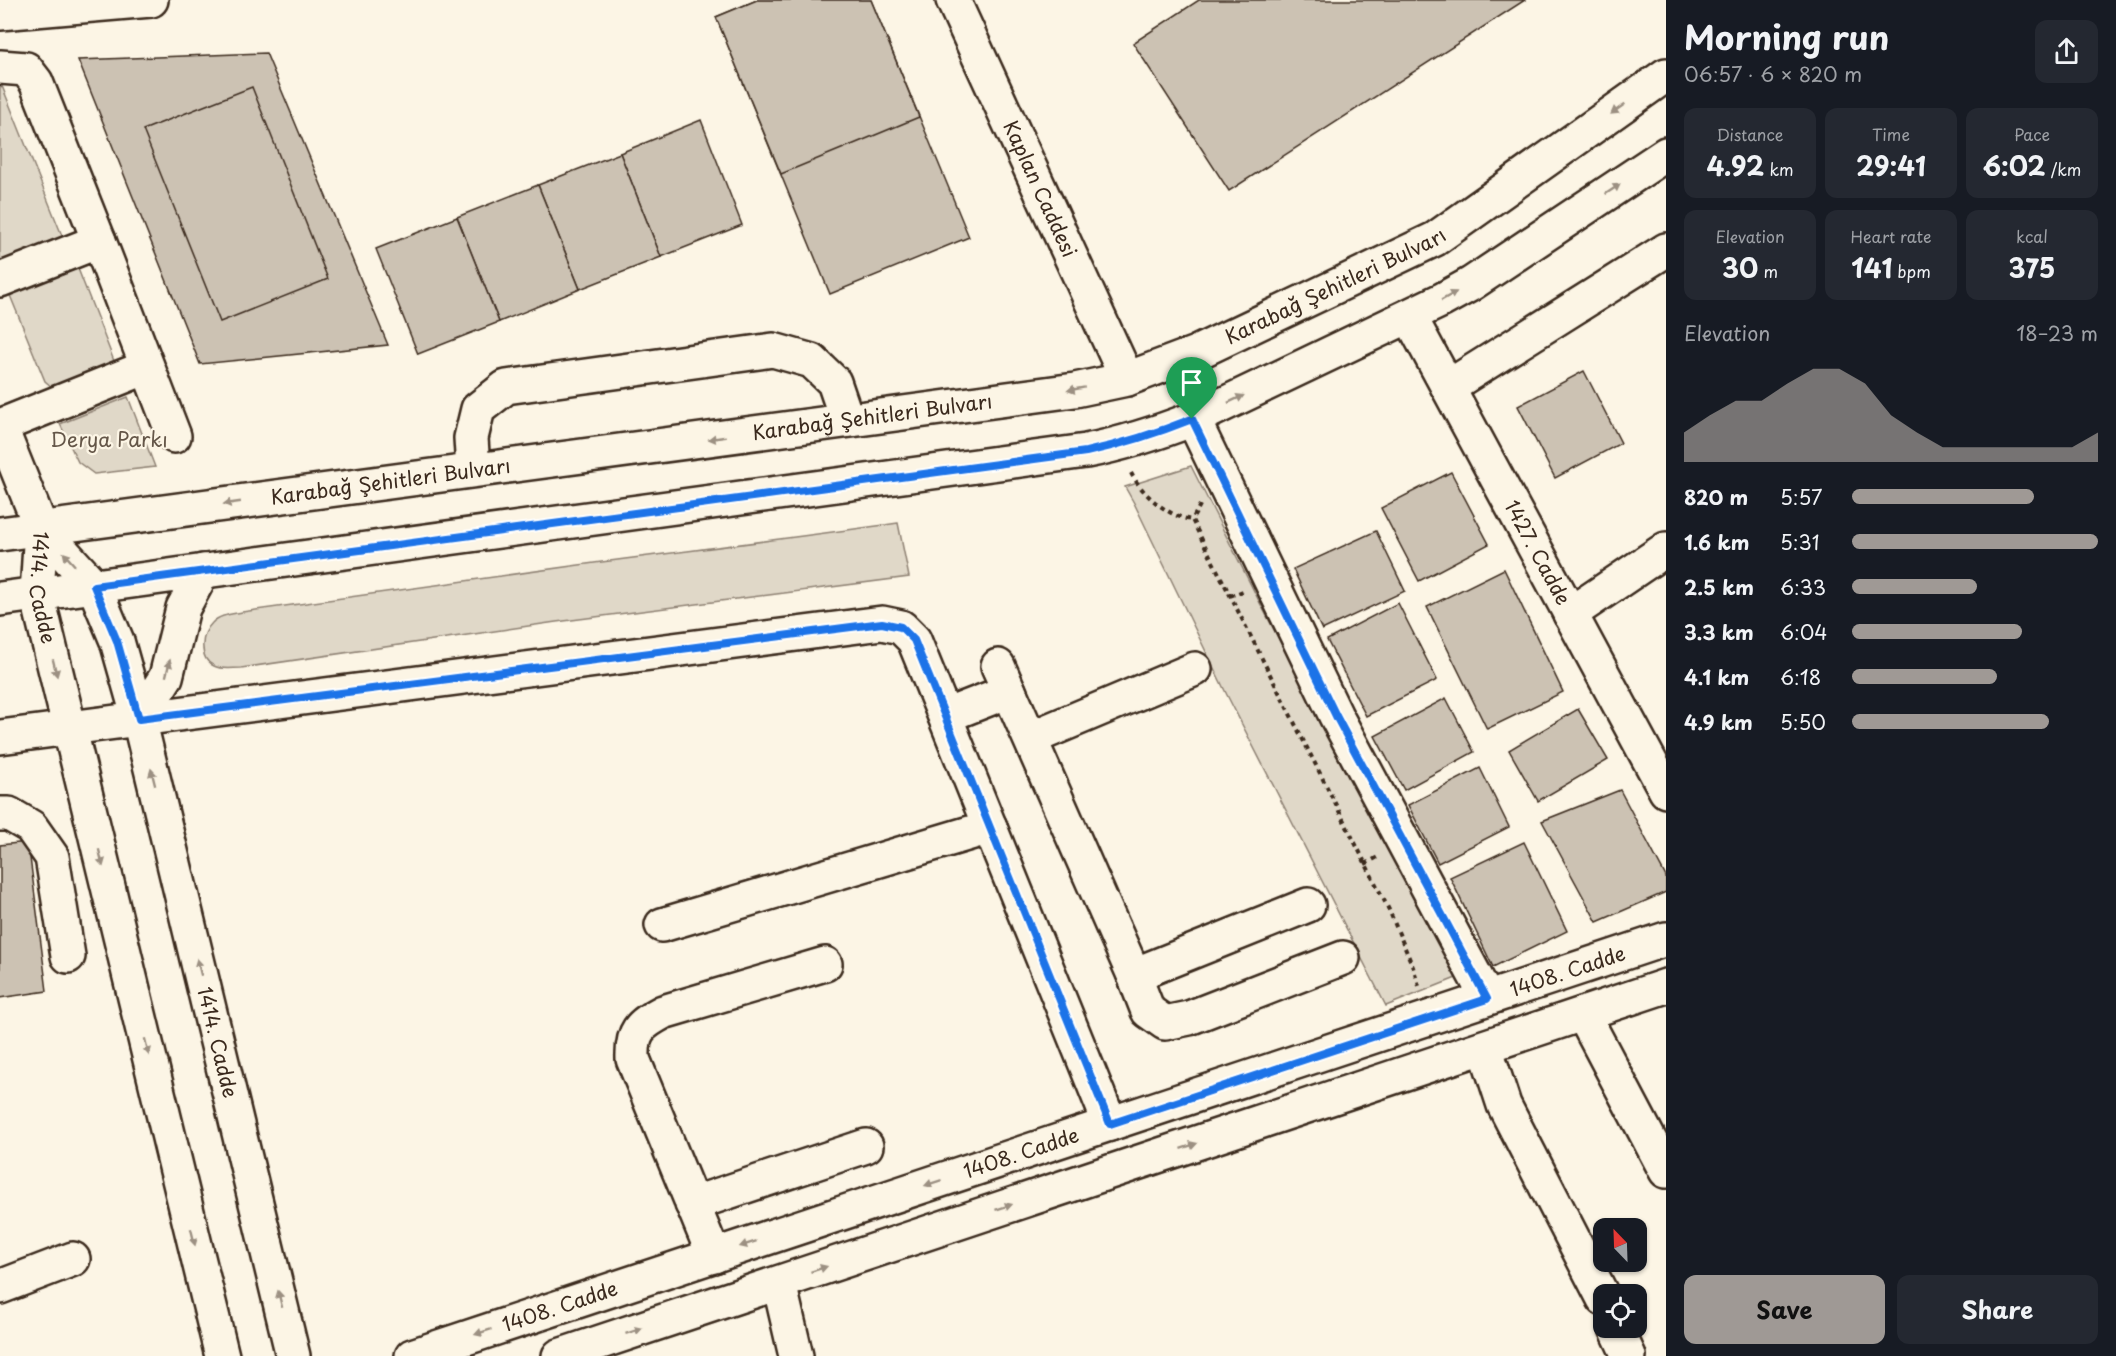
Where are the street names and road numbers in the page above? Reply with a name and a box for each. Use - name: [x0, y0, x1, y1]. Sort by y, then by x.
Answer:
- street label: Kaplan Caddesi: [996, 115, 1085, 262]
- street label: Karabağ Şehitleri Bulvarı: [1219, 220, 1452, 351]
- street label: Karabağ Şehitleri Bulvarı: [750, 385, 994, 447]
- street label: Karabağ Şehitleri Bulvarı: [268, 450, 512, 512]
- street label: 1427. Cadde: [1498, 494, 1579, 610]
- street label: 1414. Cadde: [23, 531, 64, 646]
- street label: 1408. Cadde: [1506, 938, 1629, 1004]
- street label: 1414. Cadde: [190, 984, 246, 1101]
- street label: 1408. Cadde: [959, 1119, 1083, 1186]
- street label: 1408. Cadde: [498, 1273, 621, 1339]

